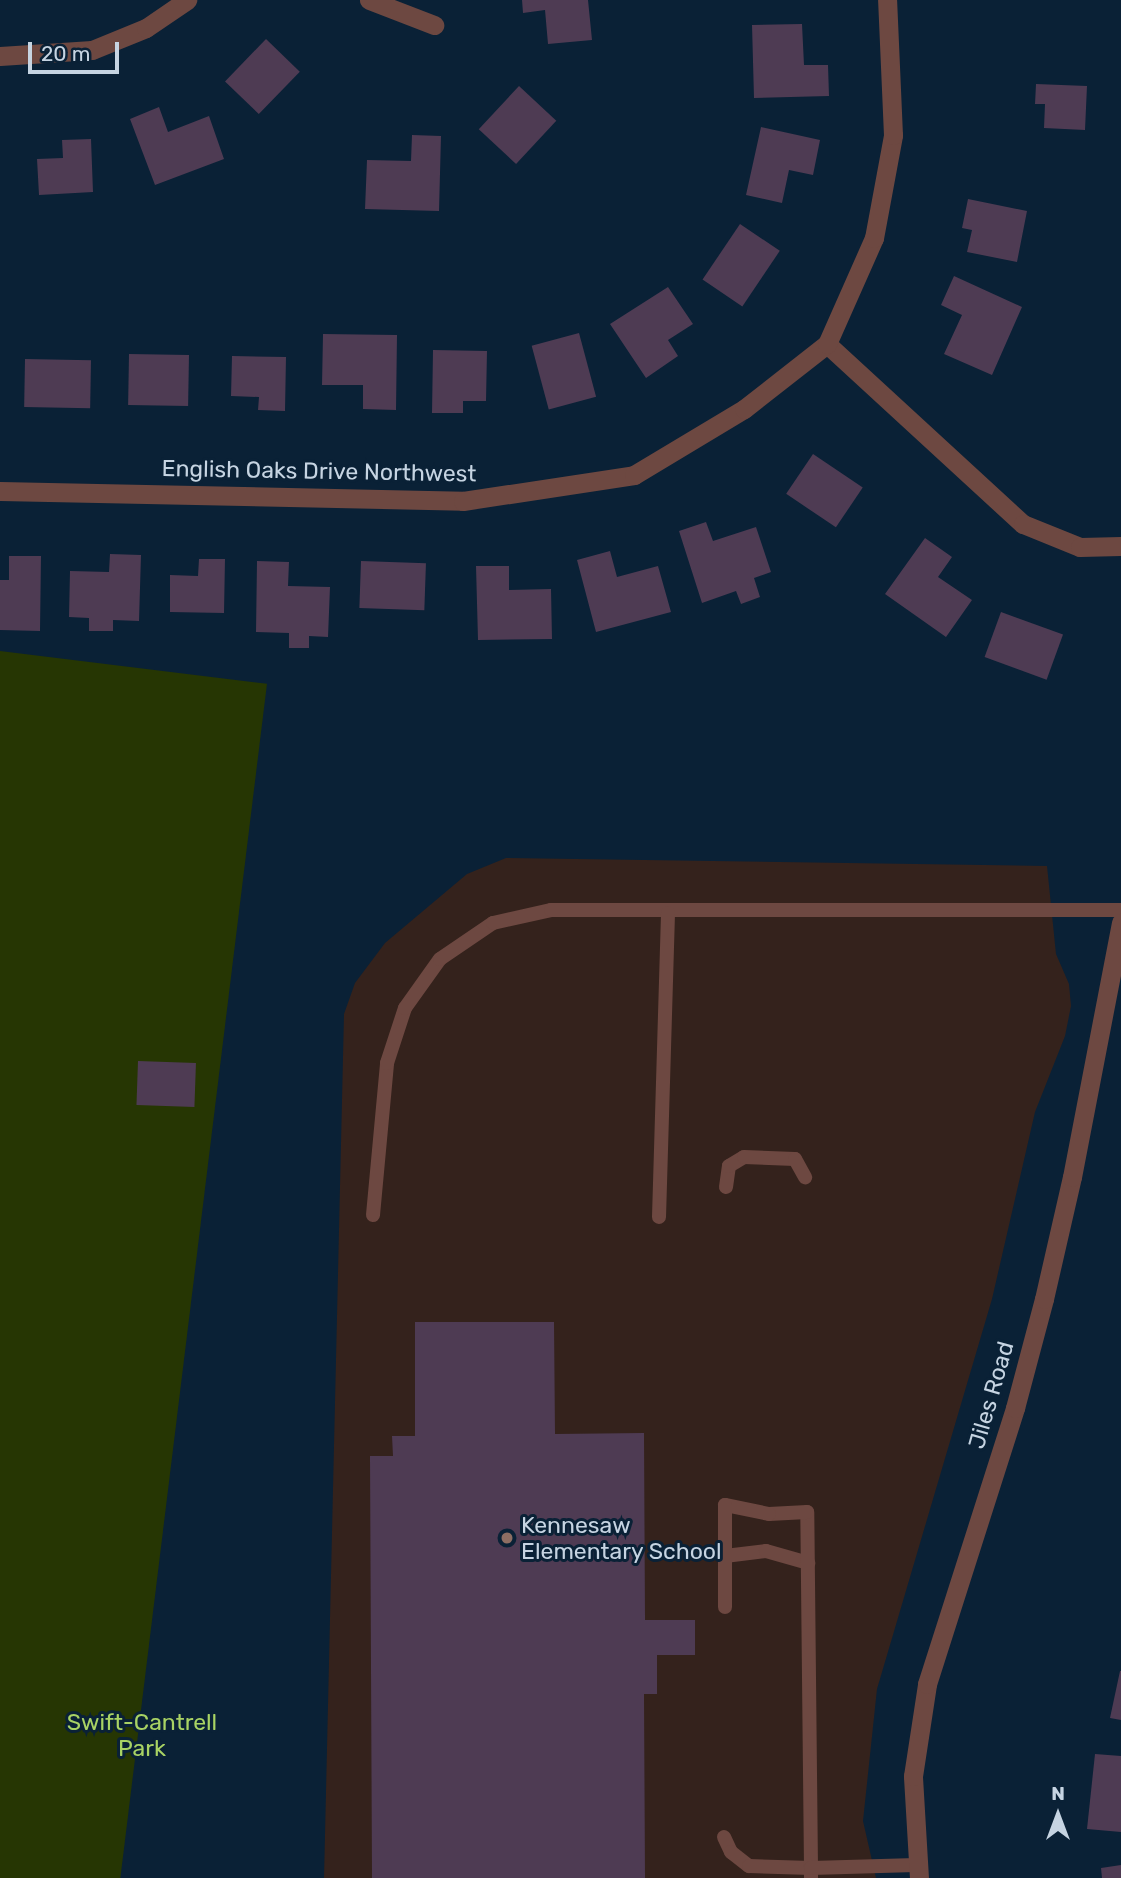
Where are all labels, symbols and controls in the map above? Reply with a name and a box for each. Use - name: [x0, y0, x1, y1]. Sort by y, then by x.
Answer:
- scale bar: [32, 28, 122, 72]
- text: 20 m: [41, 41, 90, 66]
- street label: English Oaks Drive Northwest: [161, 454, 477, 488]
- street label: Jiles Road: [963, 1338, 1019, 1452]
- place label: Kennesaw Elementary School: [521, 1511, 722, 1565]
- marker: Kennesaw Elementary School: [499, 1530, 515, 1546]
- park label: Swift-Cantrell Park: [67, 1708, 217, 1762]
- north arrow: [1023, 1780, 1093, 1850]
- text: N: [1051, 1782, 1065, 1805]

